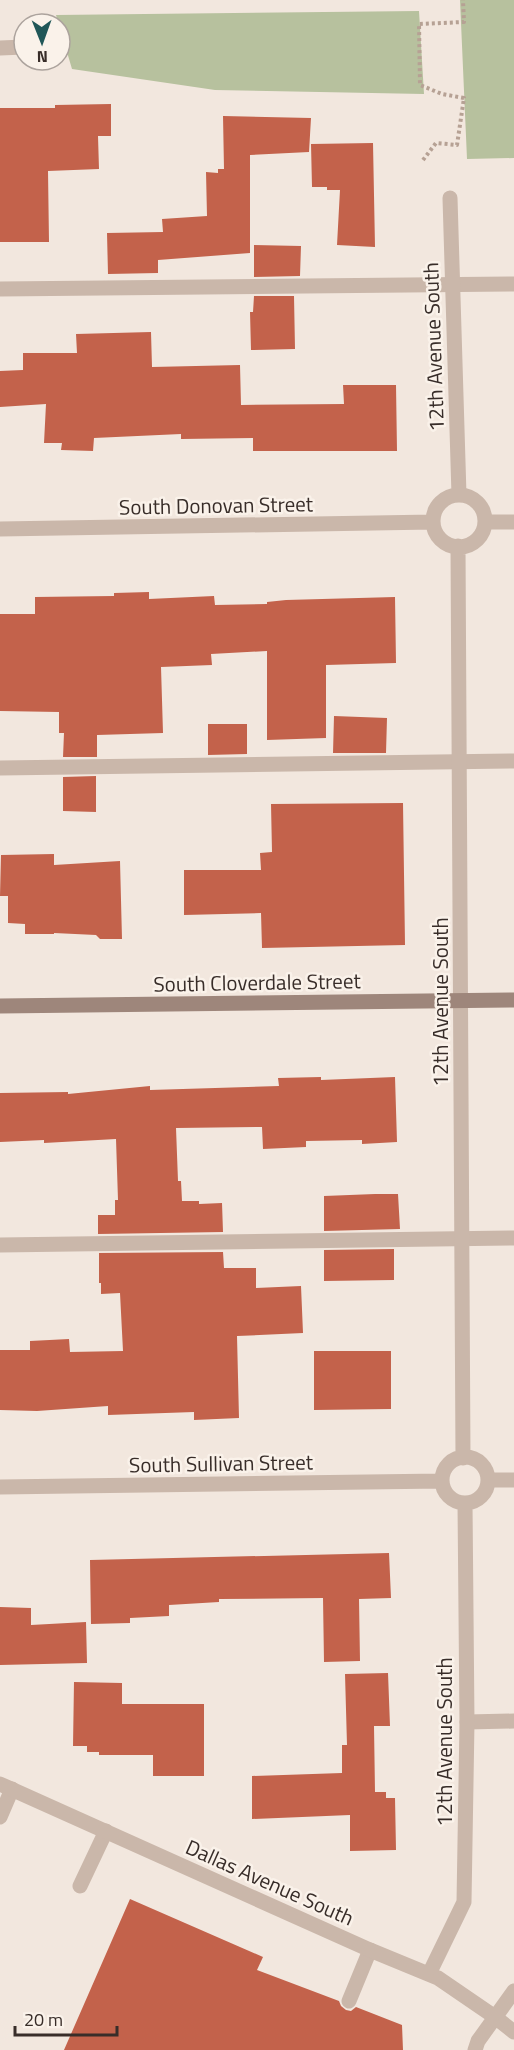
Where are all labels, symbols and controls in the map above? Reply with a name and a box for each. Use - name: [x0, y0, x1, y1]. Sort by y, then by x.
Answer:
- north arrow: [12, 12, 72, 72]
- text: N: [37, 45, 48, 69]
- street label: 12th Avenue South: [414, 262, 452, 432]
- street label: South Donovan Street: [119, 487, 314, 523]
- street label: 12th Avenue South: [424, 917, 456, 1087]
- street label: South Cloverdale Street: [153, 964, 362, 1000]
- street label: South Sullivan Street: [129, 1445, 314, 1481]
- street label: 12th Avenue South: [428, 1657, 460, 1827]
- street label: Dallas Avenue South: [181, 1831, 359, 1933]
- scale bar: [15, 1999, 117, 2037]
- text: 20 m: [24, 2006, 63, 2033]

